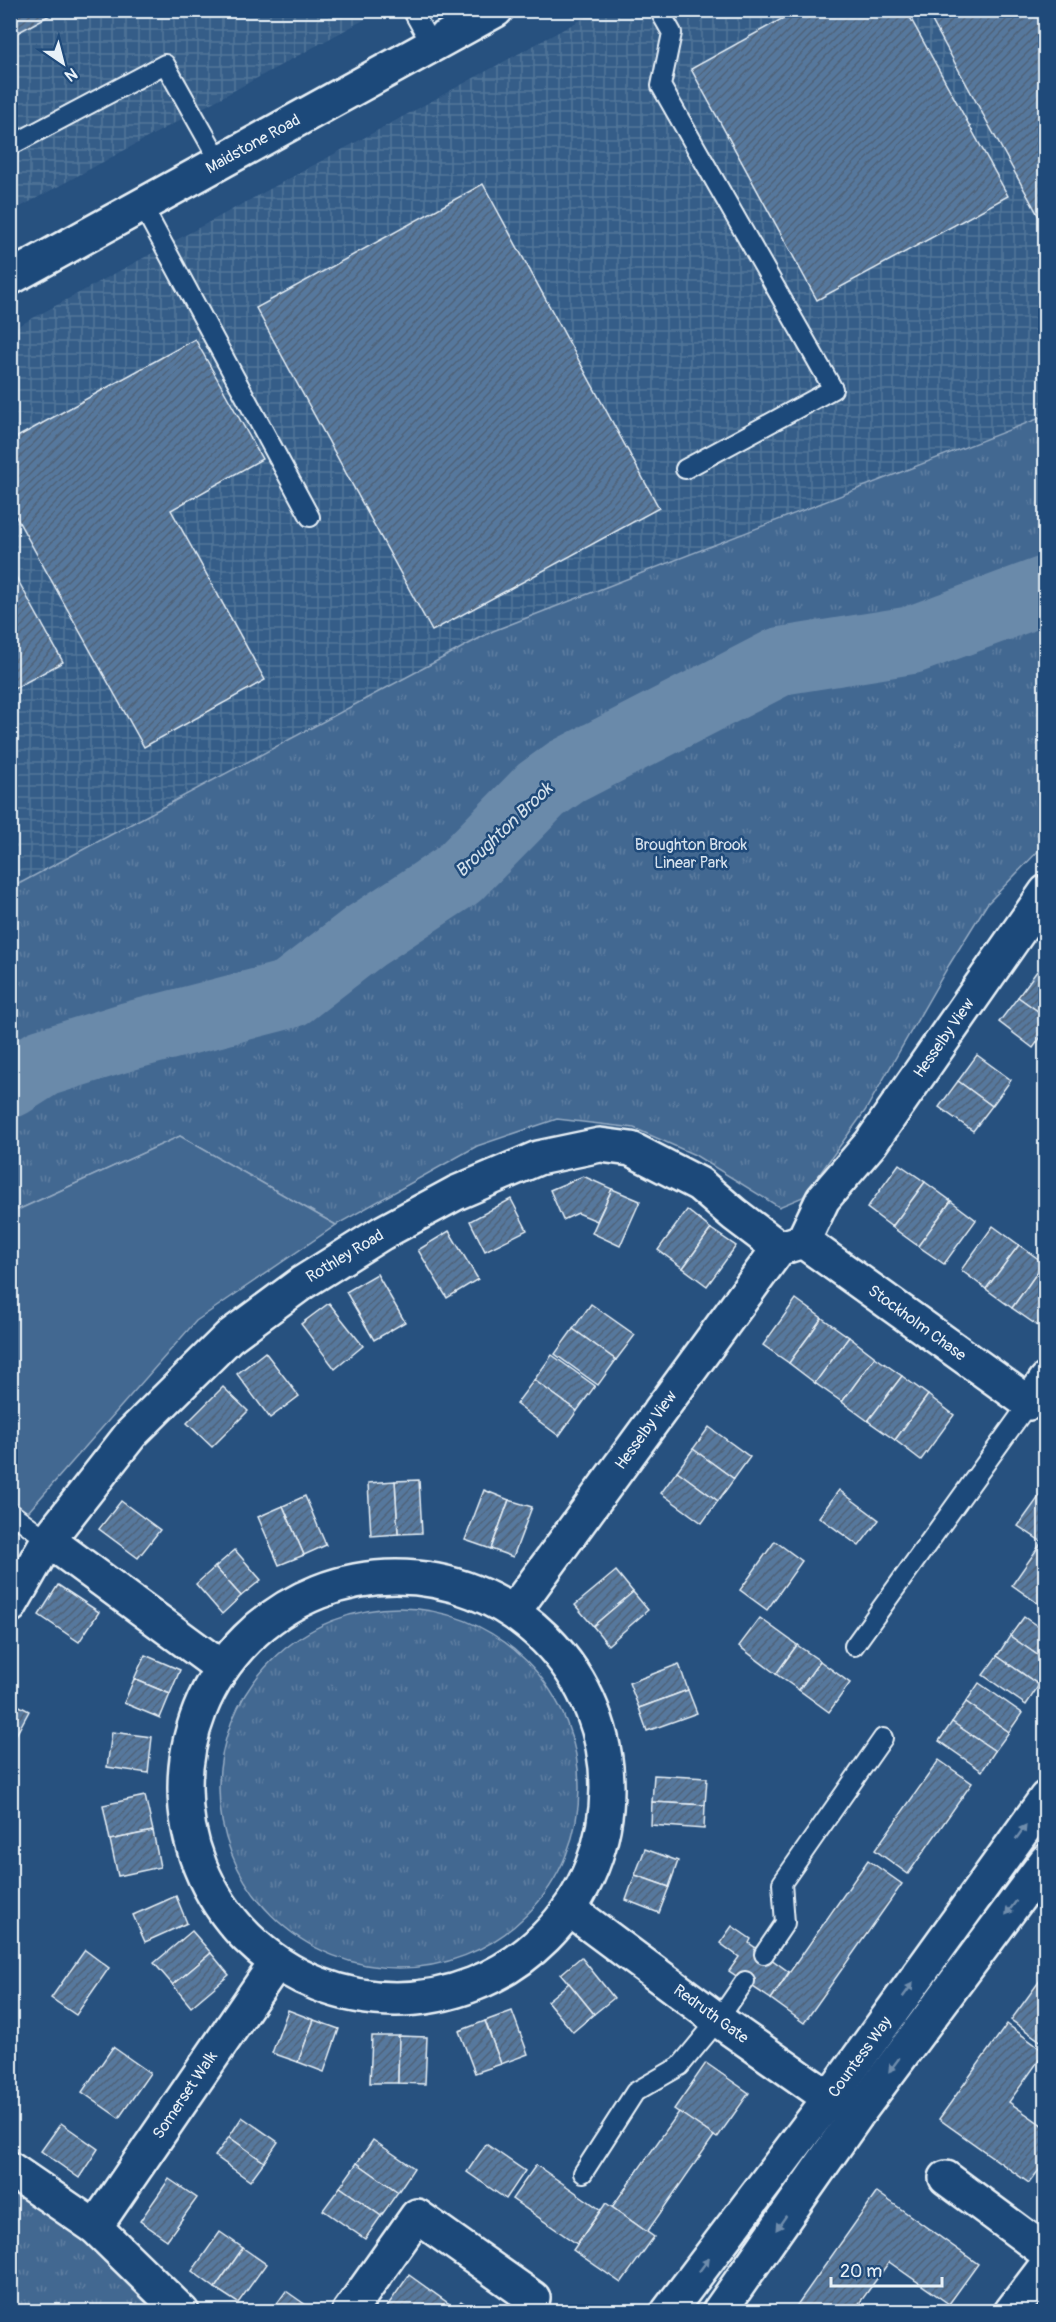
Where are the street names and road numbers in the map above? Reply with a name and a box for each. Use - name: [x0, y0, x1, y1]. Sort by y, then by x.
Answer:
- street label: Maidstone Road: [202, 110, 304, 178]
- street label: Hesselby View: [909, 994, 979, 1082]
- street label: Rothley Road: [303, 1225, 387, 1287]
- street label: Stockholm Chase: [864, 1281, 970, 1365]
- street label: Hesselby View: [611, 1386, 681, 1473]
- street label: Redruth Gate: [669, 1980, 753, 2048]
- street label: Countess Way: [824, 2012, 896, 2101]
- street label: Somerset Walk: [148, 2047, 222, 2143]

